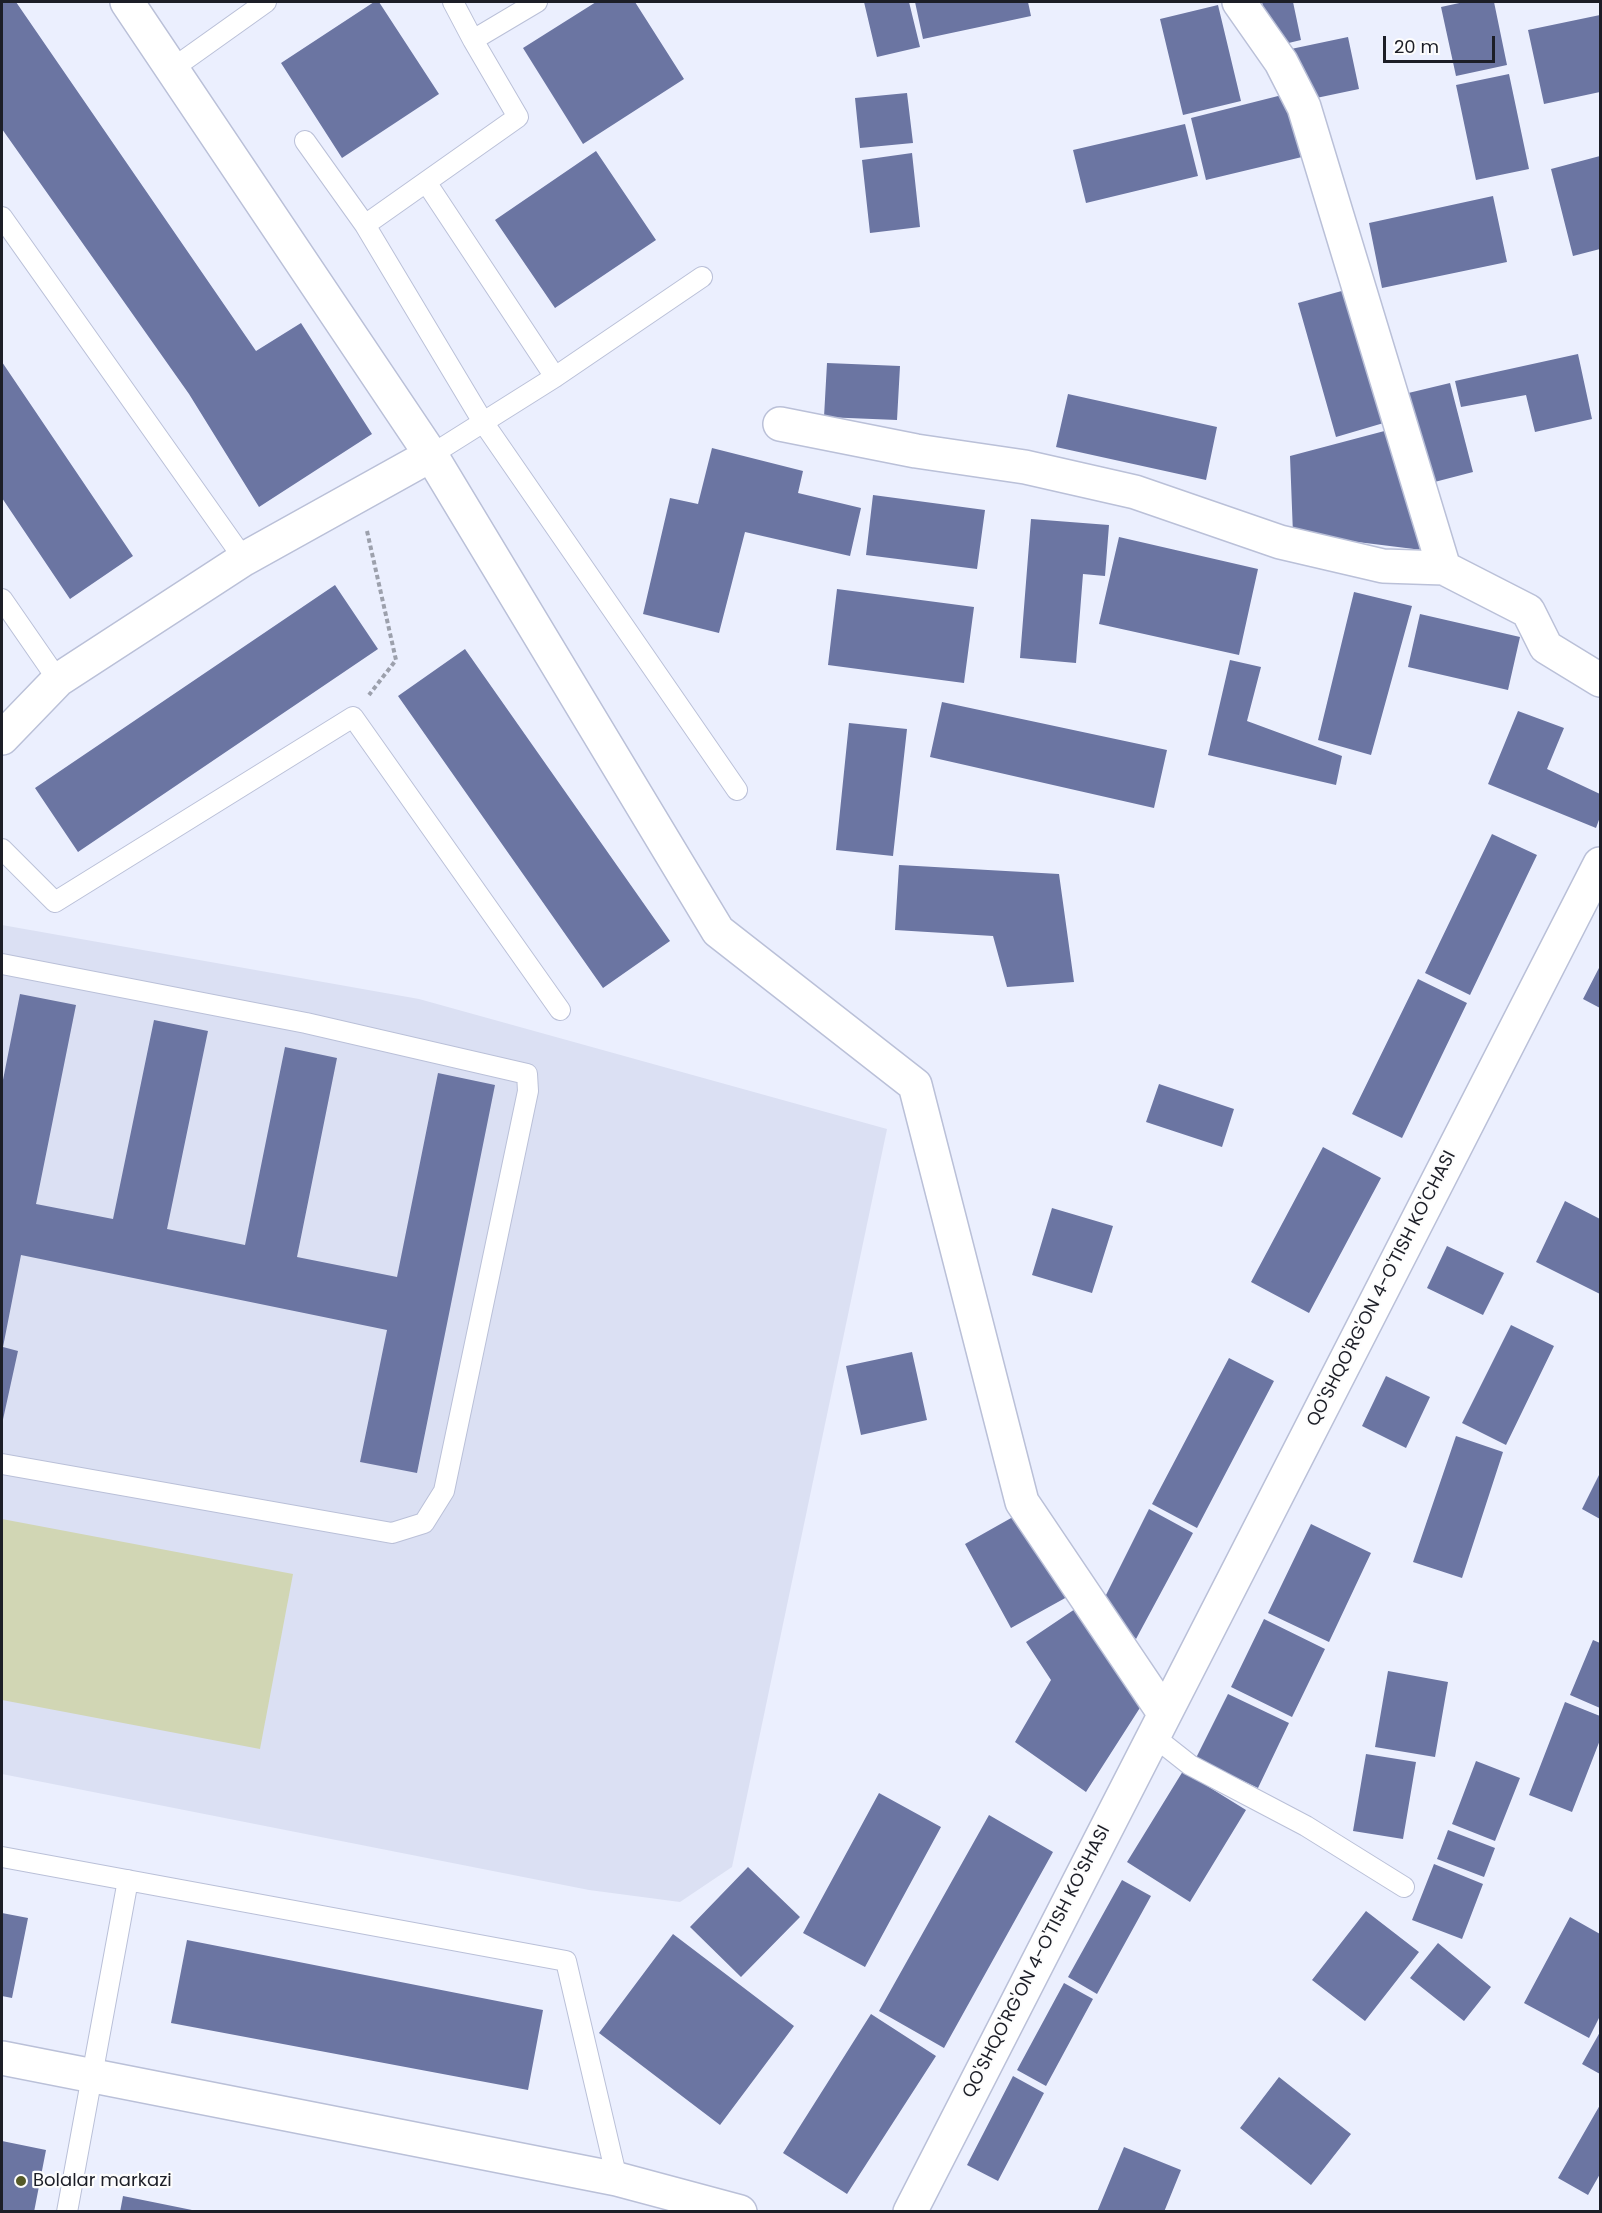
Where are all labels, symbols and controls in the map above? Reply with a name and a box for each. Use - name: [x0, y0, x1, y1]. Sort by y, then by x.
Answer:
- scale bar: [1386, 24, 1498, 62]
- text: 20 m: [1394, 34, 1439, 59]
- street label: QO'SHQO'RG'ON 4-O'TISH KO'CHASI: [1303, 1148, 1461, 1430]
- street label: QO'SHQO'RG'ON 4-O'TISH KO'SHASI: [959, 1822, 1115, 2102]
- place label: Bolalar markazi: [33, 2170, 172, 2192]
- marker: Bolalar markazi: [14, 2174, 28, 2188]

